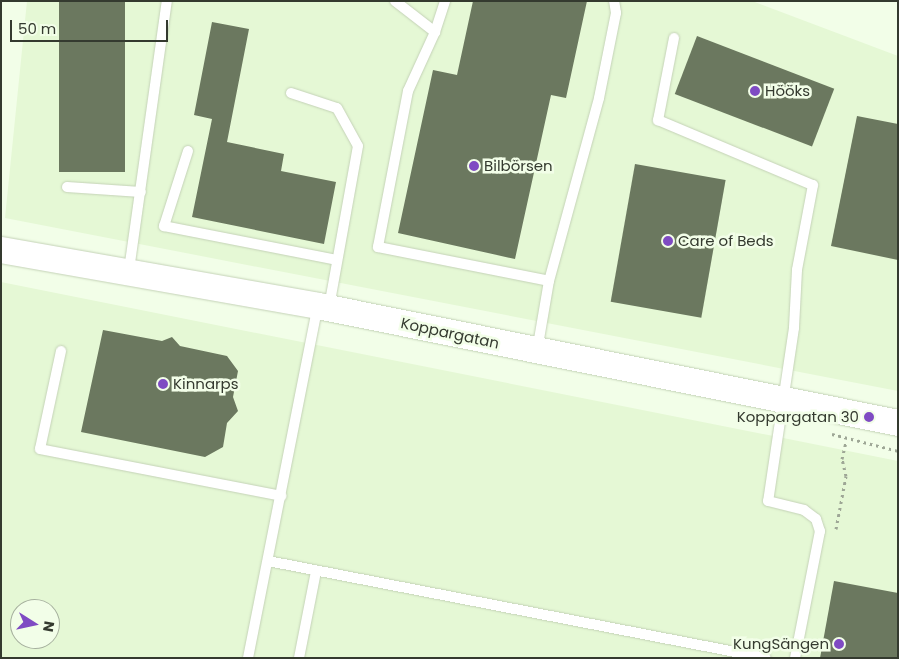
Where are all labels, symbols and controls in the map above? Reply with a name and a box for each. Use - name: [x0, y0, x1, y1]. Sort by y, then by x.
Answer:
- scale bar: [12, 10, 170, 42]
- text: 50 m: [18, 18, 56, 39]
- place label: Hööks: [765, 82, 810, 100]
- marker: Hööks: [749, 85, 761, 97]
- place label: Bilbörsen: [484, 157, 553, 175]
- marker: Bilbörsen: [468, 160, 480, 172]
- place label: Care of Beds: [678, 232, 774, 250]
- marker: Care of Beds: [662, 235, 674, 247]
- street label: Koppargatan: [399, 314, 501, 352]
- place label: Kinnarps: [173, 375, 239, 393]
- marker: Kinnarps: [157, 378, 169, 390]
- place label: Koppargatan 30: [737, 408, 859, 426]
- marker: Koppargatan 30: [863, 411, 875, 423]
- north arrow: [10, 599, 60, 649]
- text: N: [38, 620, 60, 633]
- place label: KungSängen: [733, 635, 829, 653]
- marker: KungSängen: [833, 638, 845, 650]

